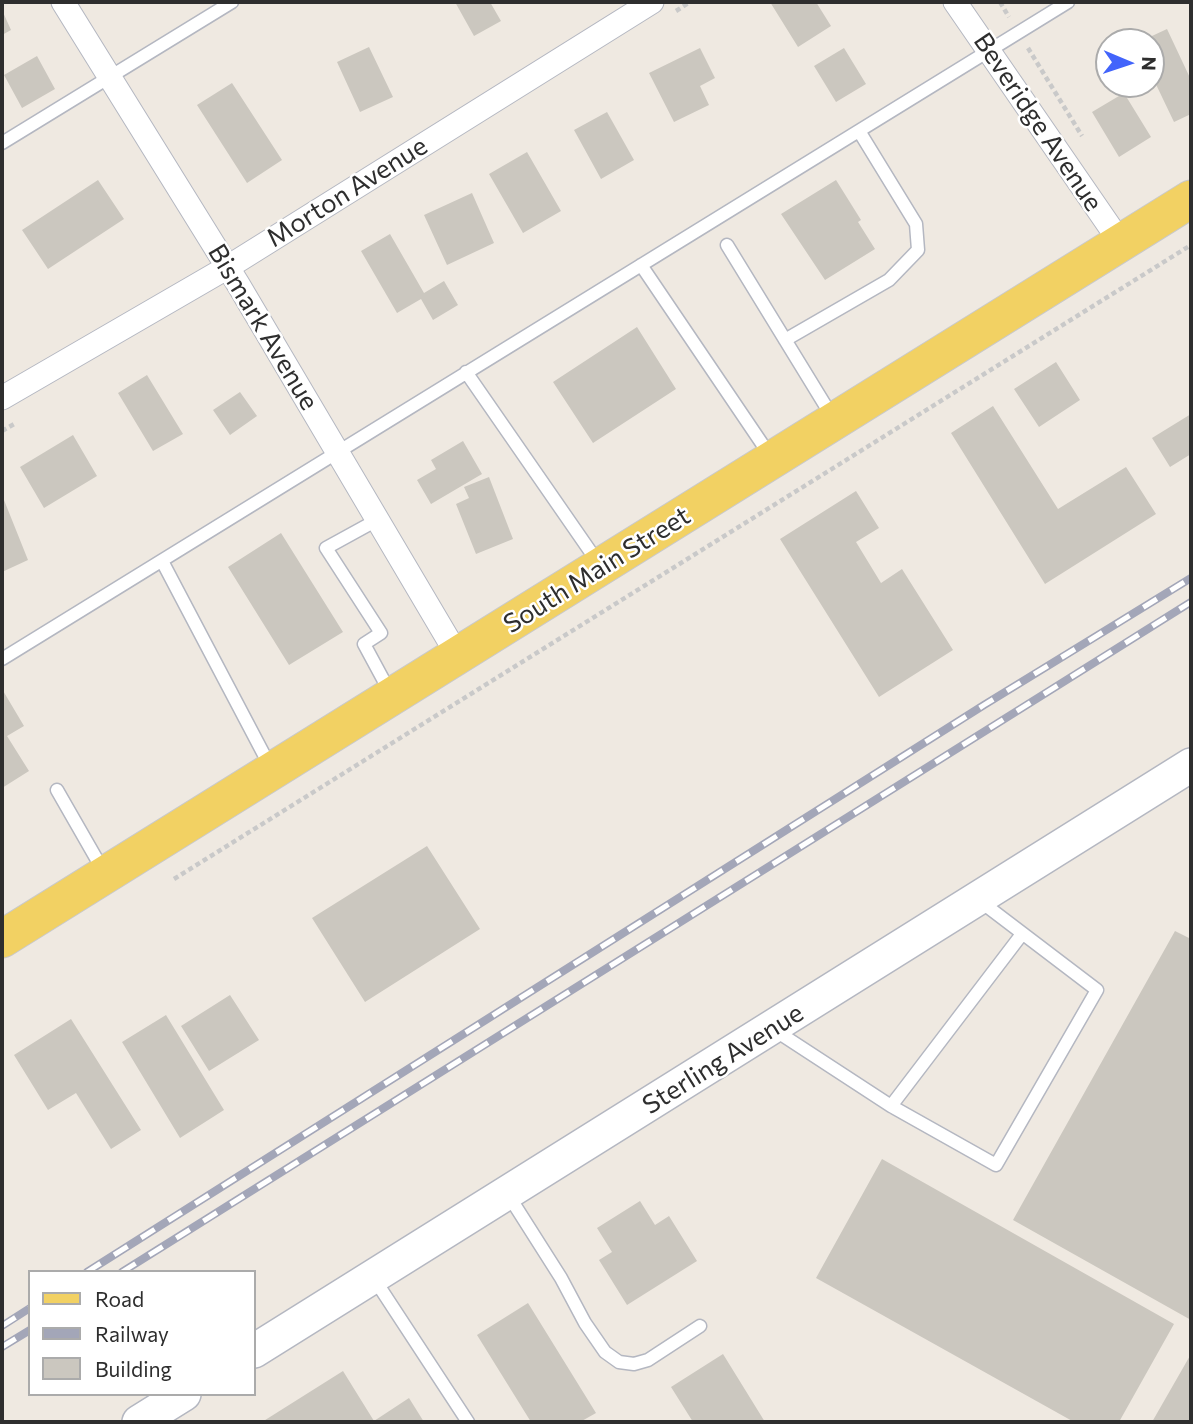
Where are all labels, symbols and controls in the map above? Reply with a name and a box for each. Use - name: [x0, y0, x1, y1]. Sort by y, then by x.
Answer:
- street label: Beveridge Avenue: [967, 27, 1109, 217]
- north arrow: [1095, 28, 1165, 98]
- text: N: [1138, 56, 1161, 71]
- street label: Morton Avenue: [261, 130, 433, 254]
- street label: Bismark Avenue: [201, 239, 325, 415]
- street label: South Main Street: [498, 500, 696, 640]
- street label: Sterling Avenue: [637, 997, 809, 1121]
- legend: [28, 1270, 256, 1396]
- text: Road: [95, 1286, 144, 1311]
- text: Railway: [95, 1321, 169, 1346]
- text: Building: [95, 1356, 172, 1381]

